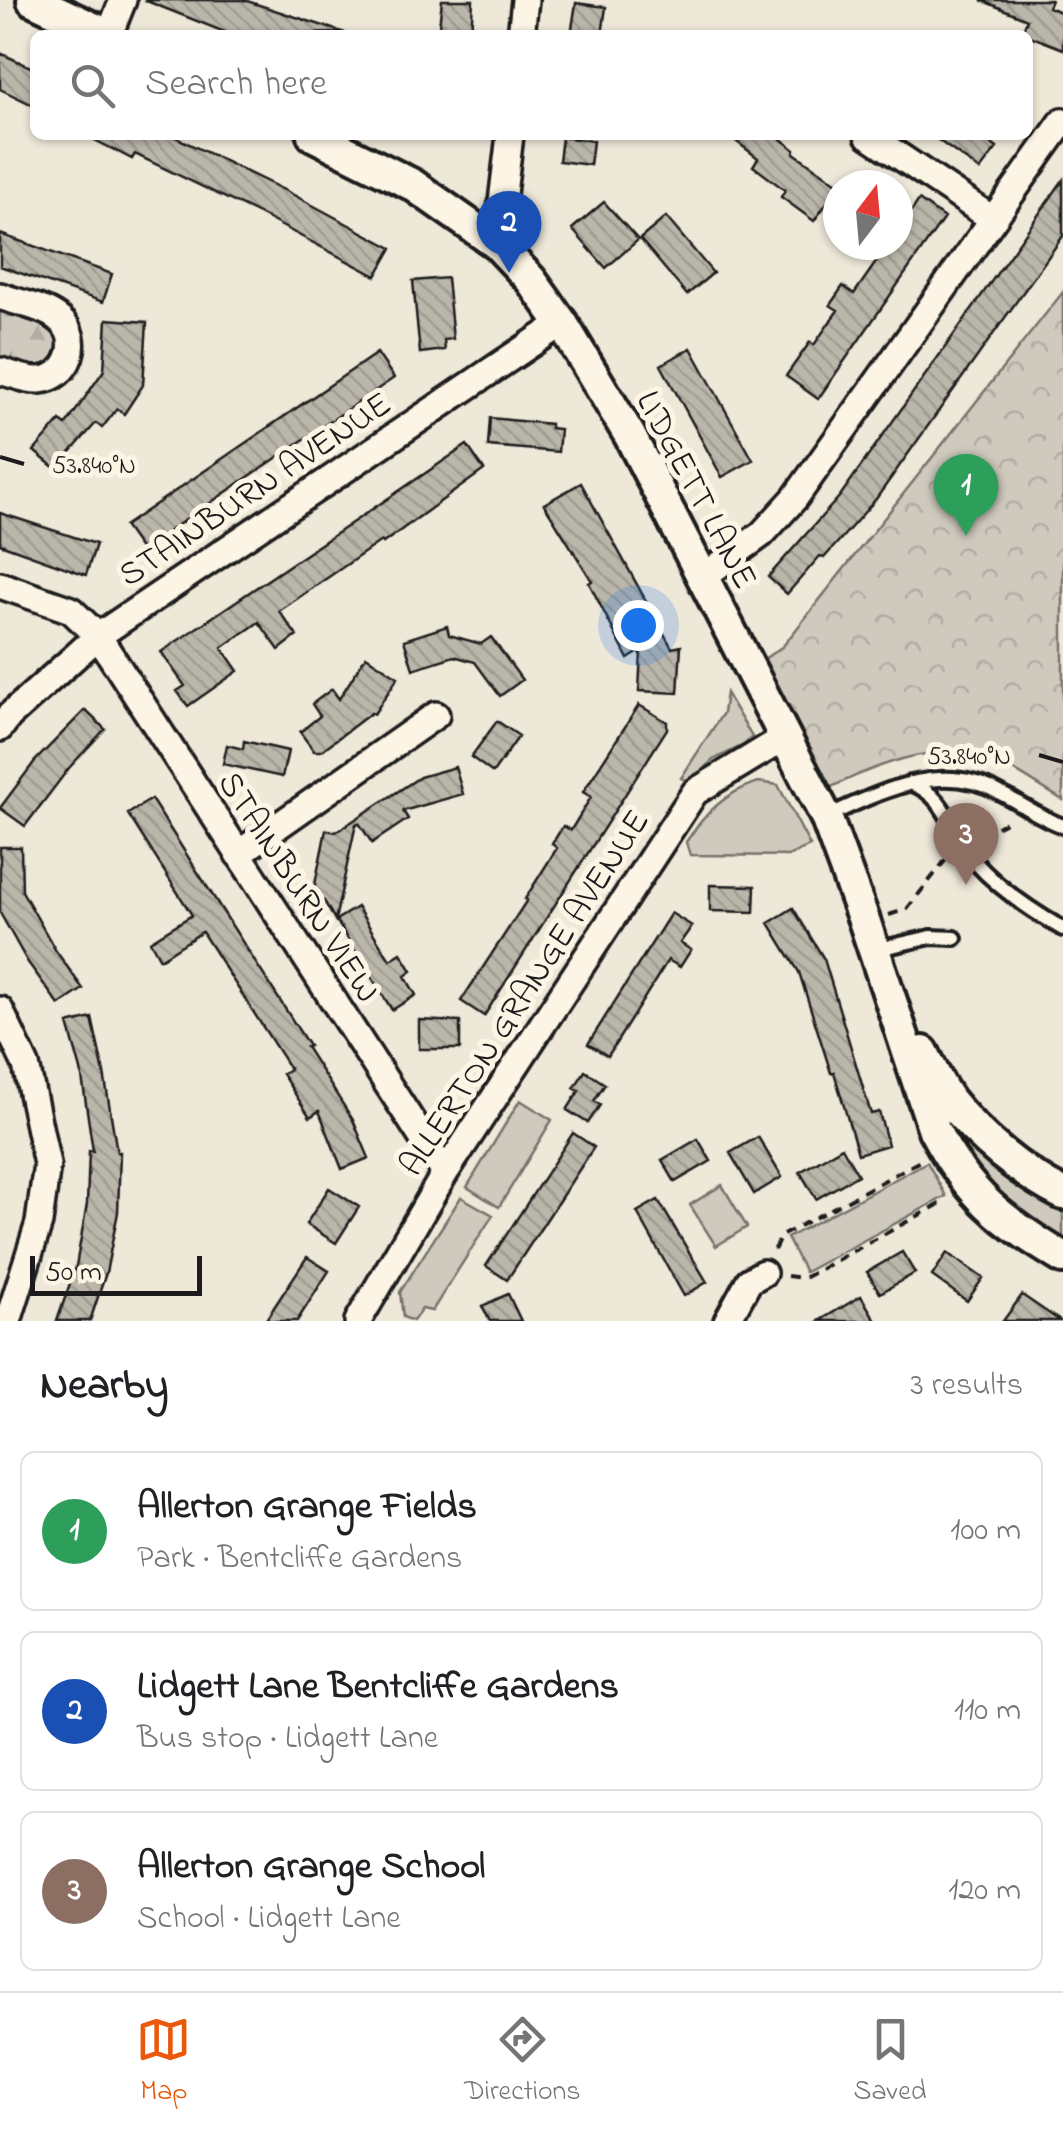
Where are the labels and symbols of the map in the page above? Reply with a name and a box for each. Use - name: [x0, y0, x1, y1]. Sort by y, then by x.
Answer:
- north arrow: [823, 170, 913, 260]
- pin: 2: [476, 190, 542, 273]
- street label: STAINBURN AVENUE: [109, 380, 403, 601]
- street label: LIDGETT LANE: [621, 382, 769, 599]
- text: 53.840°N: [52, 449, 136, 485]
- pin: 1: [934, 454, 998, 536]
- your location: [613, 600, 664, 651]
- text: 53.840°N: [927, 740, 1011, 776]
- street label: STAINBURN VIEW: [203, 762, 391, 1013]
- street label: ALLERTON GRANGE AVENUE: [388, 801, 664, 1187]
- pin: 3: [934, 802, 998, 885]
- scale bar: [30, 1251, 202, 1296]

